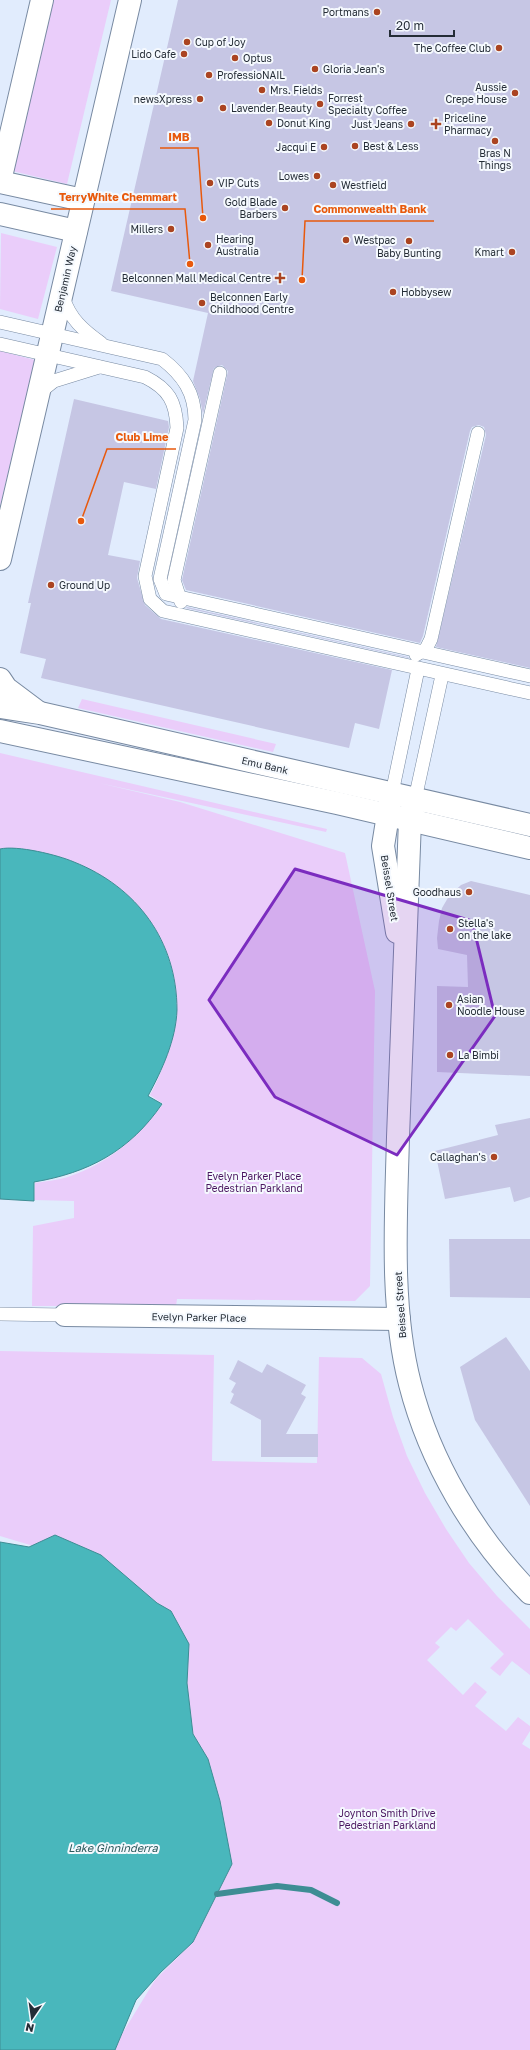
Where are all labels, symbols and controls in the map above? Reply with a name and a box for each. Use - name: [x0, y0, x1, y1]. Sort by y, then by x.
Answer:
- place label: Portmans: [323, 6, 369, 18]
- marker: Portmans: [372, 7, 382, 17]
- scale bar: [390, 12, 454, 38]
- text: 20 m: [396, 18, 424, 33]
- place label: Cup of Joy: [195, 36, 246, 48]
- marker: Cup of Joy: [182, 37, 192, 47]
- place label: The Coffee Club: [414, 42, 491, 54]
- marker: The Coffee Club: [494, 43, 504, 53]
- place label: Lido Cafe: [131, 48, 176, 60]
- marker: Lido Cafe: [179, 49, 189, 59]
- place label: Optus: [243, 52, 272, 64]
- marker: Optus: [230, 53, 240, 63]
- place label: Gloria Jean's: [323, 63, 384, 75]
- marker: Gloria Jean's: [310, 64, 320, 74]
- place label: ProfessioNAIL: [217, 69, 285, 81]
- marker: ProfessioNAIL: [204, 70, 214, 80]
- place label: Aussie Crepe House: [445, 81, 507, 105]
- place label: Mrs. Fields: [270, 84, 322, 96]
- marker: Mrs. Fields: [257, 85, 267, 95]
- marker: Aussie Crepe House: [510, 88, 520, 98]
- place label: Forrest Specialty Coffee: [328, 92, 407, 116]
- place label: newsXpress: [134, 93, 192, 105]
- marker: newsXpress: [195, 94, 205, 104]
- marker: Forrest Specialty Coffee: [315, 99, 325, 109]
- place label: Lavender Beauty: [231, 102, 312, 114]
- marker: Lavender Beauty: [218, 103, 228, 113]
- place label: Priceline Pharmacy: [444, 112, 492, 136]
- place label: Donut King: [277, 117, 331, 129]
- marker: Donut King: [264, 118, 274, 128]
- place label: Just Jeans: [351, 118, 403, 130]
- marker: Just Jeans: [406, 119, 416, 129]
- marker: Priceline Pharmacy: [431, 119, 441, 129]
- callout: IMB: [160, 125, 198, 148]
- text: IMB: [168, 130, 190, 143]
- marker: Bras N Things: [490, 136, 500, 146]
- place label: Best & Less: [363, 140, 419, 152]
- place label: Jacqui E: [276, 141, 316, 153]
- marker: Best & Less: [350, 141, 360, 151]
- marker: Jacqui E: [319, 142, 329, 152]
- place label: Bras N Things: [479, 147, 511, 171]
- place label: Lowes: [278, 170, 309, 182]
- marker: Lowes: [312, 171, 322, 181]
- place label: VIP Cuts: [218, 177, 259, 189]
- marker: VIP Cuts: [205, 178, 215, 188]
- place label: Westfield: [341, 179, 387, 191]
- marker: Westfield: [328, 180, 338, 190]
- callout: TerryWhite Chemmart: [51, 186, 185, 209]
- text: TerryWhite Chemmart: [59, 190, 178, 203]
- place label: Gold Blade Barbers: [225, 196, 277, 220]
- callout: Commonwealth Bank: [305, 198, 434, 221]
- text: Commonwealth Bank: [313, 202, 427, 215]
- marker: Gold Blade Barbers: [280, 203, 290, 213]
- place label: Millers: [130, 223, 163, 235]
- marker: Millers: [166, 224, 176, 234]
- place label: Hearing Australia: [216, 233, 259, 257]
- place label: Westpac: [354, 234, 396, 246]
- marker: Westpac: [341, 235, 351, 245]
- marker: Baby Bunting: [404, 236, 414, 246]
- marker: Hearing Australia: [203, 240, 213, 250]
- street label: Benjamin Way: [52, 244, 79, 313]
- place label: Kmart: [475, 246, 504, 258]
- place label: Baby Bunting: [377, 247, 441, 259]
- marker: Kmart: [507, 247, 517, 257]
- place label: Belconnen Mall Medical Centre: [122, 272, 271, 284]
- marker: Belconnen Mall Medical Centre: [274, 272, 286, 284]
- place label: Hobbysew: [401, 286, 451, 298]
- marker: Hobbysew: [388, 287, 398, 297]
- place label: Belconnen Early Childhood Centre: [210, 291, 294, 315]
- marker: Belconnen Early Childhood Centre: [197, 298, 207, 308]
- callout: Club Lime: [107, 426, 176, 449]
- text: Club Lime: [116, 430, 169, 443]
- place label: Ground Up: [59, 579, 110, 591]
- marker: Ground Up: [46, 580, 56, 590]
- street label: Emu Bank: [240, 754, 290, 776]
- street label: Beissel Street: [379, 854, 401, 922]
- place label: Goodhaus: [413, 886, 461, 898]
- marker: Goodhaus: [464, 887, 474, 897]
- place label: Stella's on the lake: [458, 917, 511, 941]
- marker: Stella's on the lake: [445, 924, 455, 934]
- place label: Asian Noodle House: [457, 993, 525, 1017]
- marker: Asian Noodle House: [444, 1000, 454, 1010]
- place label: La Bimbi: [458, 1049, 499, 1061]
- marker: La Bimbi: [445, 1050, 455, 1060]
- place label: Callaghan's: [430, 1151, 486, 1163]
- marker: Callaghan's: [489, 1152, 499, 1162]
- park label: Evelyn Parker Place Pedestrian Parkland: [205, 1170, 303, 1194]
- street label: Beissel Street: [392, 1271, 408, 1339]
- street label: Evelyn Parker Place: [152, 1310, 247, 1324]
- park label: Joynton Smith Drive Pedestrian Parkland: [338, 1807, 436, 1831]
- water label: Lake Ginninderra: [68, 1841, 159, 1854]
- north arrow: [12, 1998, 52, 2038]
- text: N: [24, 2021, 35, 2036]

